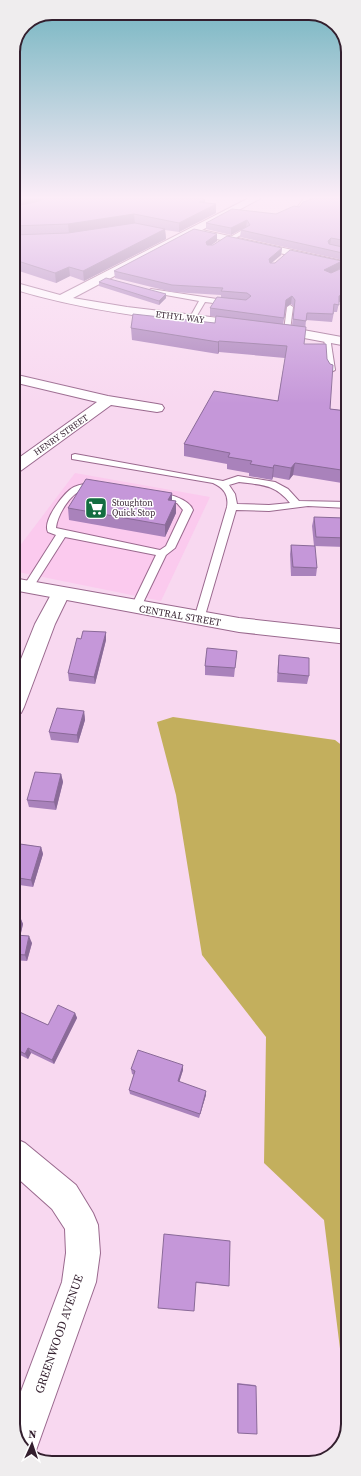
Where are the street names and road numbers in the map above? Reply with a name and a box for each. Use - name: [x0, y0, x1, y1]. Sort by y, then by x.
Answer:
- street label: ETHYL WAY: [155, 308, 206, 326]
- street label: HENRY STREET: [31, 411, 91, 458]
- street label: CENTRAL STREET: [138, 602, 222, 629]
- street label: GREENWOOD AVENUE: [31, 1272, 87, 1396]

